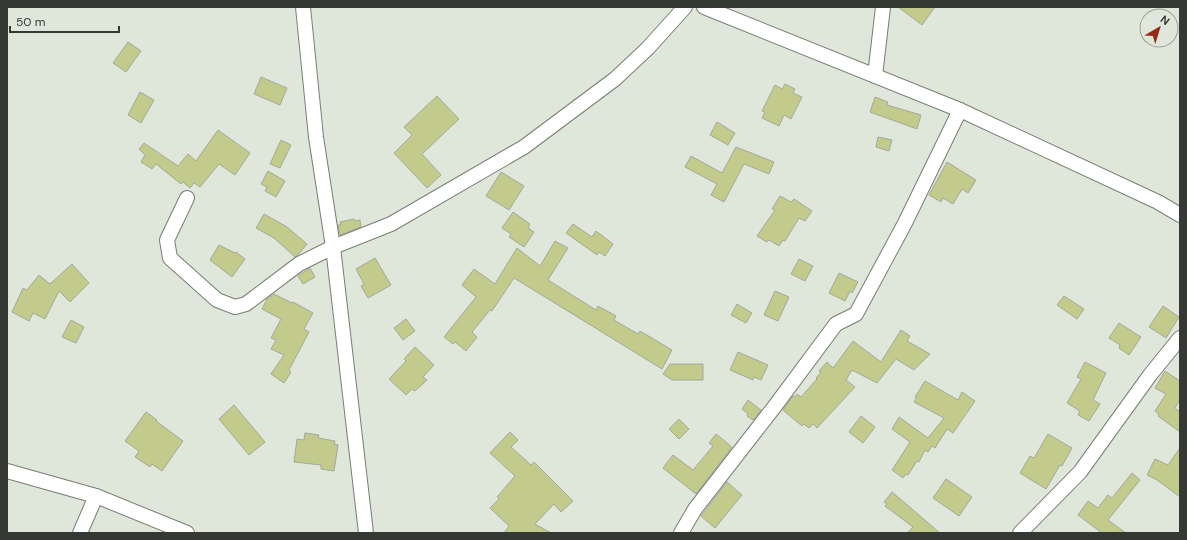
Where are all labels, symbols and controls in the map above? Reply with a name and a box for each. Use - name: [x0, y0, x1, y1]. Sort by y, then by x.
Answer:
- scale bar: [10, 8, 119, 34]
- north arrow: [1139, 8, 1179, 48]
- text: N: [1158, 12, 1173, 28]
- text: 50 m: [16, 14, 45, 30]

